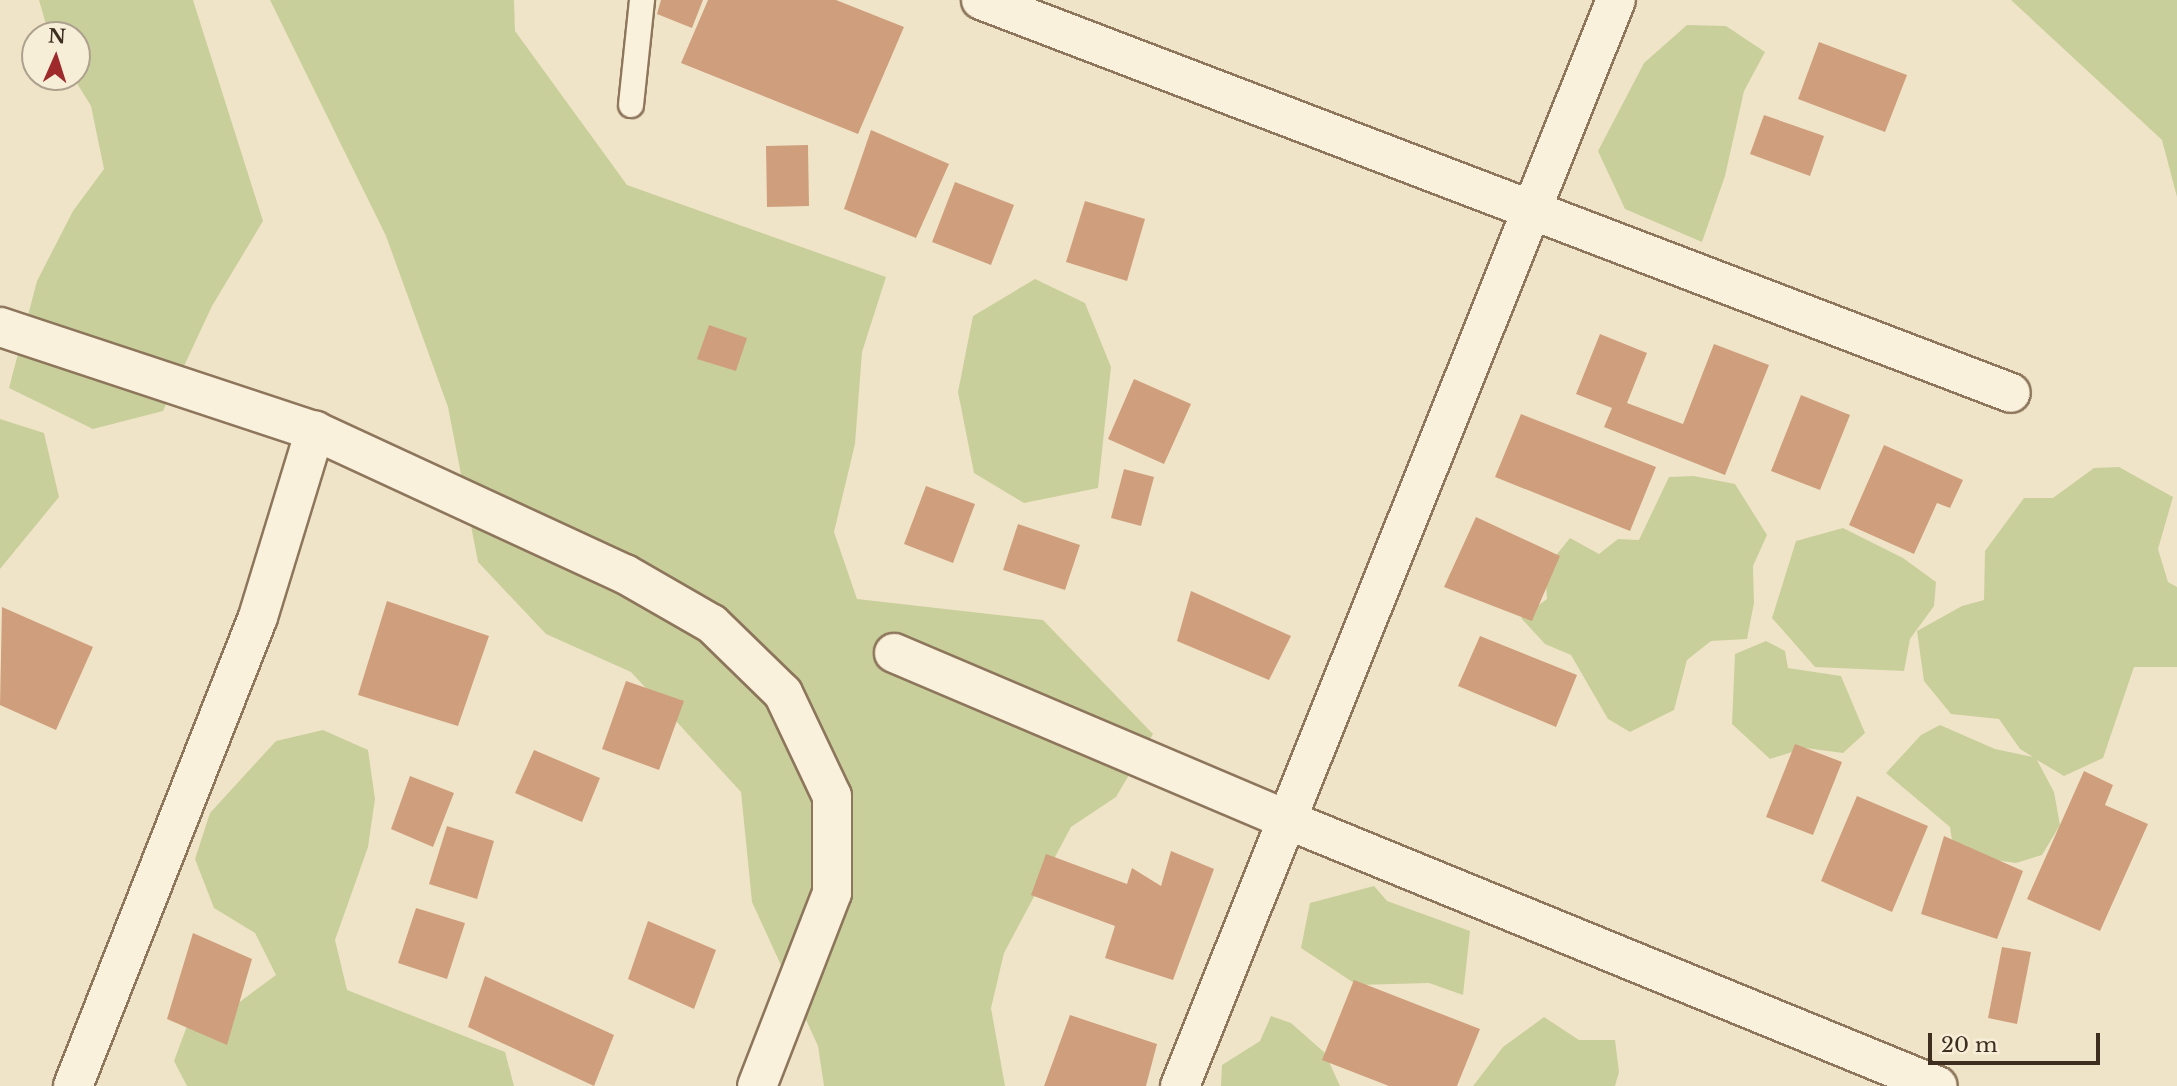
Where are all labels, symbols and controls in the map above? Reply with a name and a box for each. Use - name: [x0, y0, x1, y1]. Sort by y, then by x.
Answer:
- north arrow: [21, 21, 91, 91]
- text: N: [47, 25, 67, 48]
- scale bar: [1932, 1020, 2104, 1064]
- text: 20 m: [1941, 1032, 1998, 1058]

